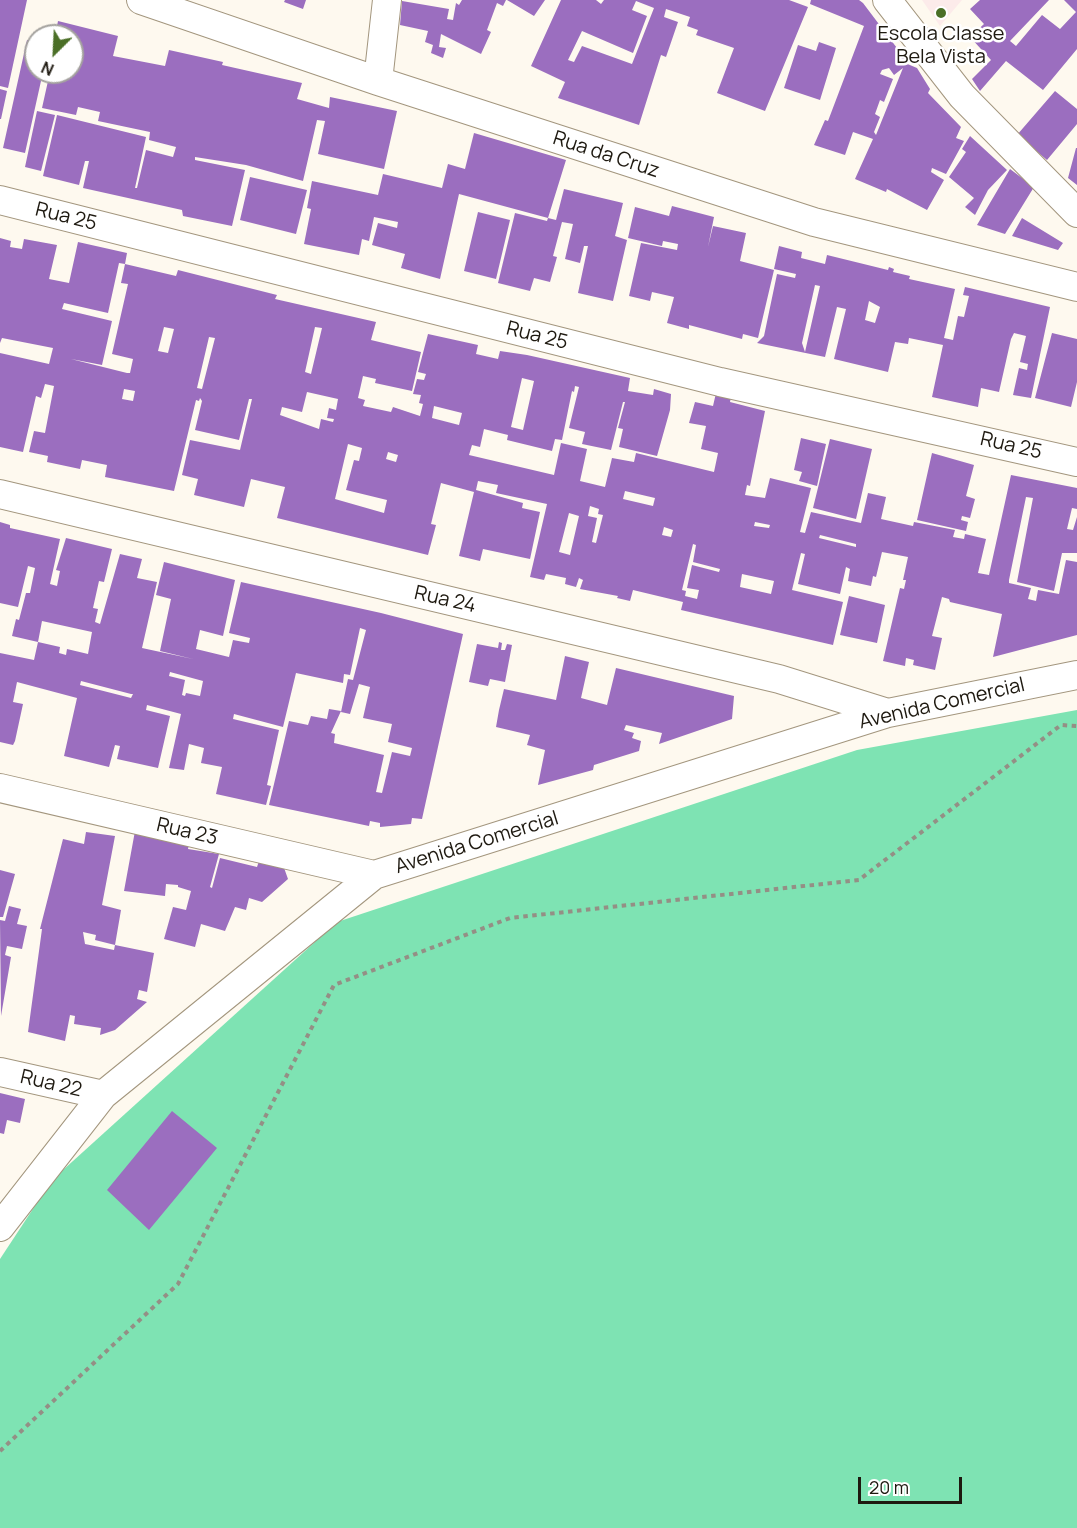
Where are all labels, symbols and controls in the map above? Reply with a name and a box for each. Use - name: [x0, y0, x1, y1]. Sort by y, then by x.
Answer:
- marker: Escola Classe Bela Vista: [934, 6, 948, 20]
- place label: Escola Classe Bela Vista: [877, 22, 1005, 69]
- north arrow: [24, 24, 84, 84]
- text: N: [38, 56, 57, 81]
- street label: Rua da Cruz: [550, 127, 662, 183]
- street label: Rua 25: [33, 198, 99, 236]
- street label: Rua 25: [504, 317, 570, 355]
- street label: Rua 25: [978, 427, 1044, 465]
- street label: Rua 24: [412, 581, 478, 619]
- street label: Avenida Comercial: [857, 673, 1027, 735]
- street label: Avenida Comercial: [392, 807, 562, 879]
- street label: Rua 23: [154, 813, 220, 851]
- street label: Rua 22: [18, 1065, 84, 1103]
- scale bar: [861, 1465, 964, 1503]
- text: 20 m: [869, 1475, 909, 1499]

